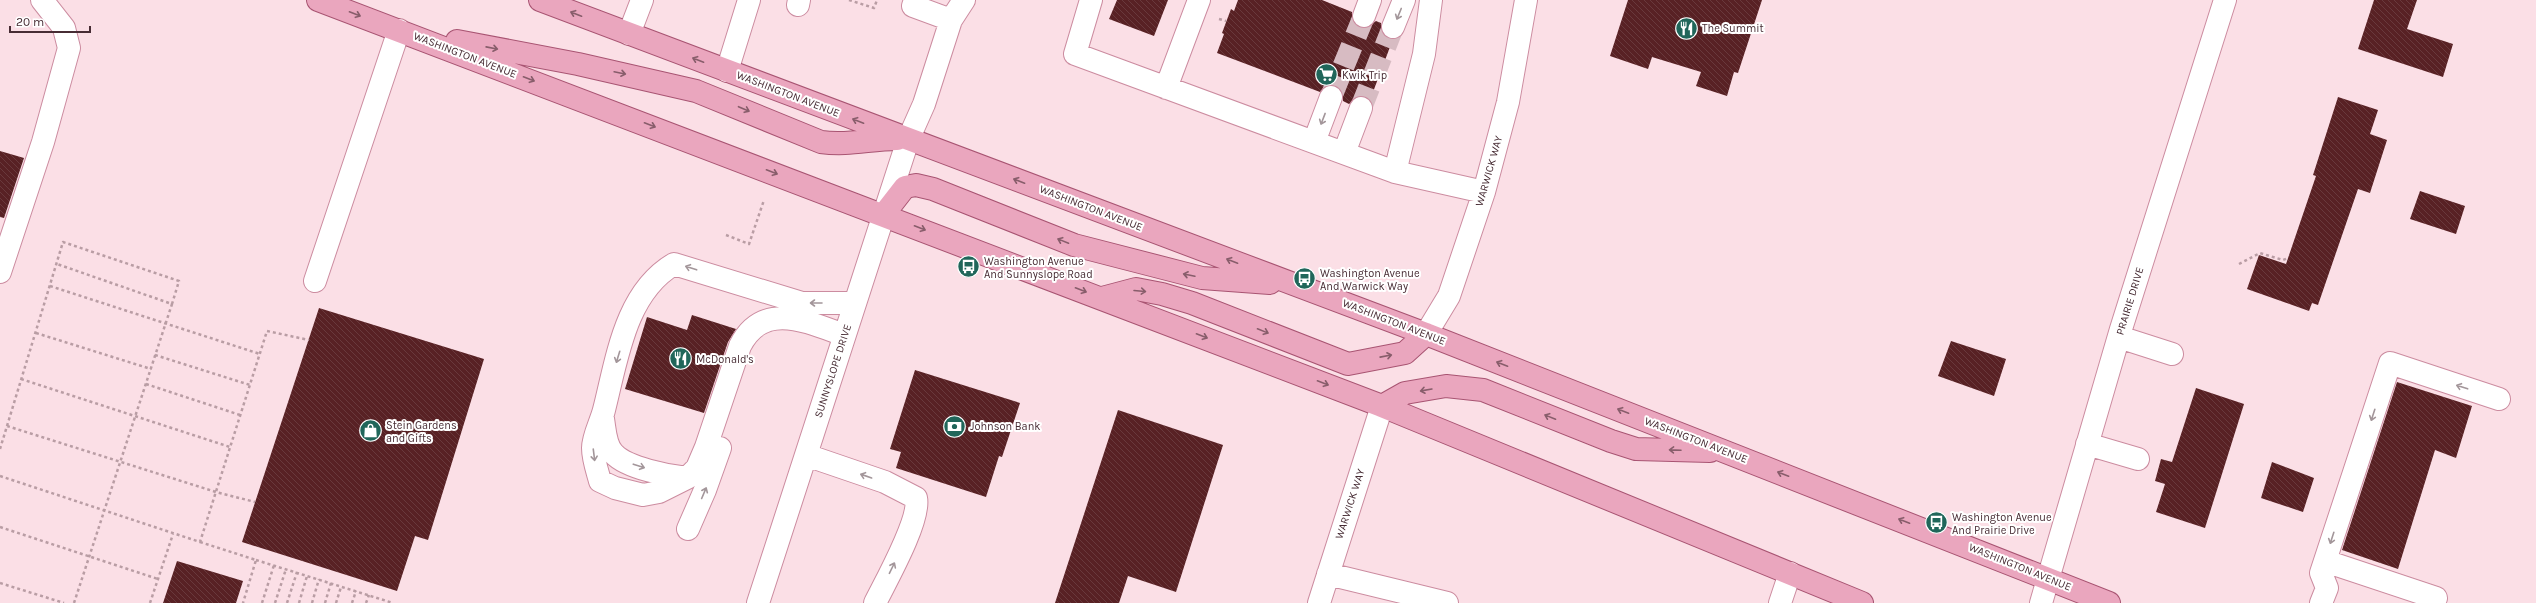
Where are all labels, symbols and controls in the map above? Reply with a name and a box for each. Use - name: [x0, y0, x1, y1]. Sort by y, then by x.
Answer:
- one-way arrow: [1394, 7, 1402, 19]
- scale bar: [10, 8, 90, 34]
- one-way arrow: [570, 9, 582, 17]
- one-way arrow: [348, 10, 360, 18]
- text: 20 m: [16, 15, 44, 29]
- restaurant icon: The Summit: [1673, 15, 1699, 41]
- place label: The Summit: [1702, 22, 1764, 35]
- street label: WASHINGTON AVENUE: [412, 29, 518, 81]
- one-way arrow: [485, 44, 498, 52]
- one-way arrow: [692, 55, 704, 63]
- supermarket icon: Kwik Trip: [1314, 62, 1340, 88]
- street label: WASHINGTON AVENUE: [735, 68, 841, 120]
- one-way arrow: [613, 69, 626, 77]
- place label: Kwik Trip: [1342, 69, 1387, 82]
- one-way arrow: [522, 76, 534, 84]
- one-way arrow: [738, 106, 750, 114]
- one-way arrow: [1318, 113, 1326, 125]
- one-way arrow: [853, 116, 865, 124]
- one-way arrow: [644, 122, 656, 130]
- street label: WARWICK WAY: [1473, 134, 1505, 208]
- one-way arrow: [766, 168, 778, 176]
- one-way arrow: [1013, 177, 1025, 185]
- street label: WASHINGTON AVENUE: [1038, 182, 1144, 234]
- one-way arrow: [914, 224, 926, 232]
- one-way arrow: [1058, 237, 1070, 244]
- bus stop icon: Washington Avenue And Sunnyslope Road: [955, 254, 981, 280]
- place label: Washington Avenue And Sunnyslope Road: [984, 255, 1093, 281]
- one-way arrow: [1227, 257, 1239, 265]
- one-way arrow: [685, 264, 697, 272]
- street label: PRAIRIE DRIVE: [2114, 265, 2146, 337]
- bus stop icon: Washington Avenue And Warwick Way: [1292, 266, 1318, 292]
- place label: Washington Avenue And Warwick Way: [1320, 267, 1420, 293]
- one-way arrow: [1182, 270, 1195, 278]
- one-way arrow: [1074, 286, 1086, 294]
- one-way arrow: [1133, 287, 1146, 294]
- street label: WASHINGTON AVENUE: [1341, 296, 1447, 348]
- one-way arrow: [810, 299, 823, 307]
- street label: SUNNYSLOPE DRIVE: [812, 322, 854, 420]
- one-way arrow: [1256, 328, 1268, 336]
- one-way arrow: [1196, 333, 1208, 341]
- restaurant icon: McDonald's: [668, 346, 694, 372]
- one-way arrow: [614, 350, 621, 363]
- one-way arrow: [1379, 352, 1392, 360]
- place label: McDonald's: [696, 353, 754, 366]
- one-way arrow: [1496, 359, 1508, 367]
- one-way arrow: [1317, 379, 1329, 387]
- one-way arrow: [2455, 383, 2468, 390]
- one-way arrow: [1420, 386, 1433, 394]
- one-way arrow: [1617, 407, 1629, 415]
- one-way arrow: [2369, 408, 2376, 421]
- one-way arrow: [1545, 412, 1557, 420]
- bank icon: Johnson Bank: [942, 413, 968, 439]
- street label: WASHINGTON AVENUE: [1643, 414, 1749, 466]
- shop icon: Stein Gardens and Gifts: [357, 418, 383, 444]
- place label: Stein Gardens and Gifts: [386, 419, 457, 445]
- place label: Johnson Bank: [970, 420, 1041, 433]
- one-way arrow: [1669, 446, 1682, 454]
- one-way arrow: [590, 448, 598, 461]
- one-way arrow: [633, 463, 646, 470]
- street label: WARWICK WAY: [1333, 467, 1367, 541]
- one-way arrow: [1777, 469, 1789, 477]
- one-way arrow: [860, 472, 873, 479]
- one-way arrow: [701, 487, 708, 499]
- bus stop icon: Washington Avenue And Prairie Drive: [1923, 510, 1949, 536]
- place label: Washington Avenue And Prairie Drive: [1952, 511, 2052, 537]
- one-way arrow: [1899, 517, 1911, 525]
- one-way arrow: [2328, 532, 2335, 545]
- street label: WASHINGTON AVENUE: [1967, 540, 2073, 594]
- one-way arrow: [889, 562, 896, 574]

